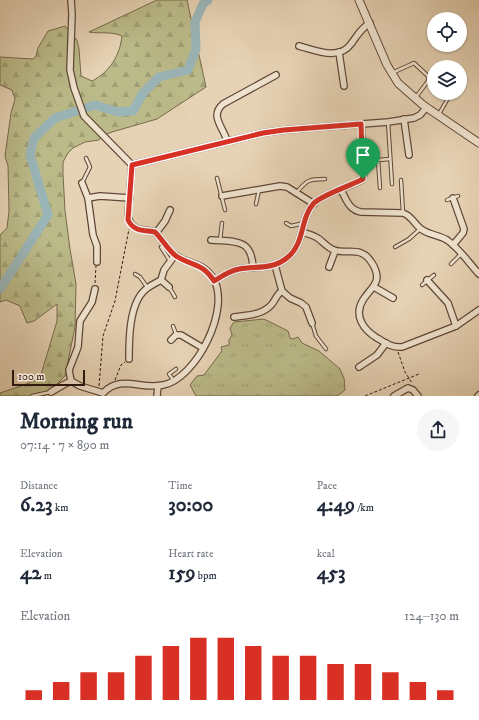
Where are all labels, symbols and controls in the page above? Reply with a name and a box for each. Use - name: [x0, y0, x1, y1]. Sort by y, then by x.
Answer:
- map controls: [427, 12, 467, 100]
- button: locate: [427, 12, 467, 52]
- button: layers: [427, 60, 467, 100]
- pin: [346, 138, 380, 179]
- icon: arrive: [352, 144, 374, 166]
- scale bar: [12, 368, 85, 387]
- text: 100 m: [18, 370, 44, 384]
- text: Morning run: [20, 408, 133, 435]
- button: share: [417, 409, 459, 451]
- text: 07:14 · 7 × 890 m: [20, 437, 109, 453]
- text: Distance: [20, 479, 58, 493]
- text: Time: [168, 479, 192, 493]
- text: Pace: [317, 479, 337, 493]
- text: 6.23: [20, 493, 52, 518]
- text: 30:00: [168, 493, 213, 518]
- text: 4:49: [317, 493, 355, 518]
- text: km: [52, 501, 69, 515]
- text: /km: [355, 501, 374, 515]
- text: Elevation: [20, 547, 63, 561]
- text: Heart rate: [168, 547, 213, 561]
- text: kcal: [317, 547, 335, 561]
- text: 42: [20, 561, 41, 586]
- text: 159: [168, 561, 195, 586]
- text: 453: [317, 561, 345, 586]
- text: m: [41, 569, 52, 583]
- text: bpm: [195, 569, 217, 583]
- text: Elevation: [20, 608, 70, 624]
- text: 124–130 m: [404, 608, 459, 624]

